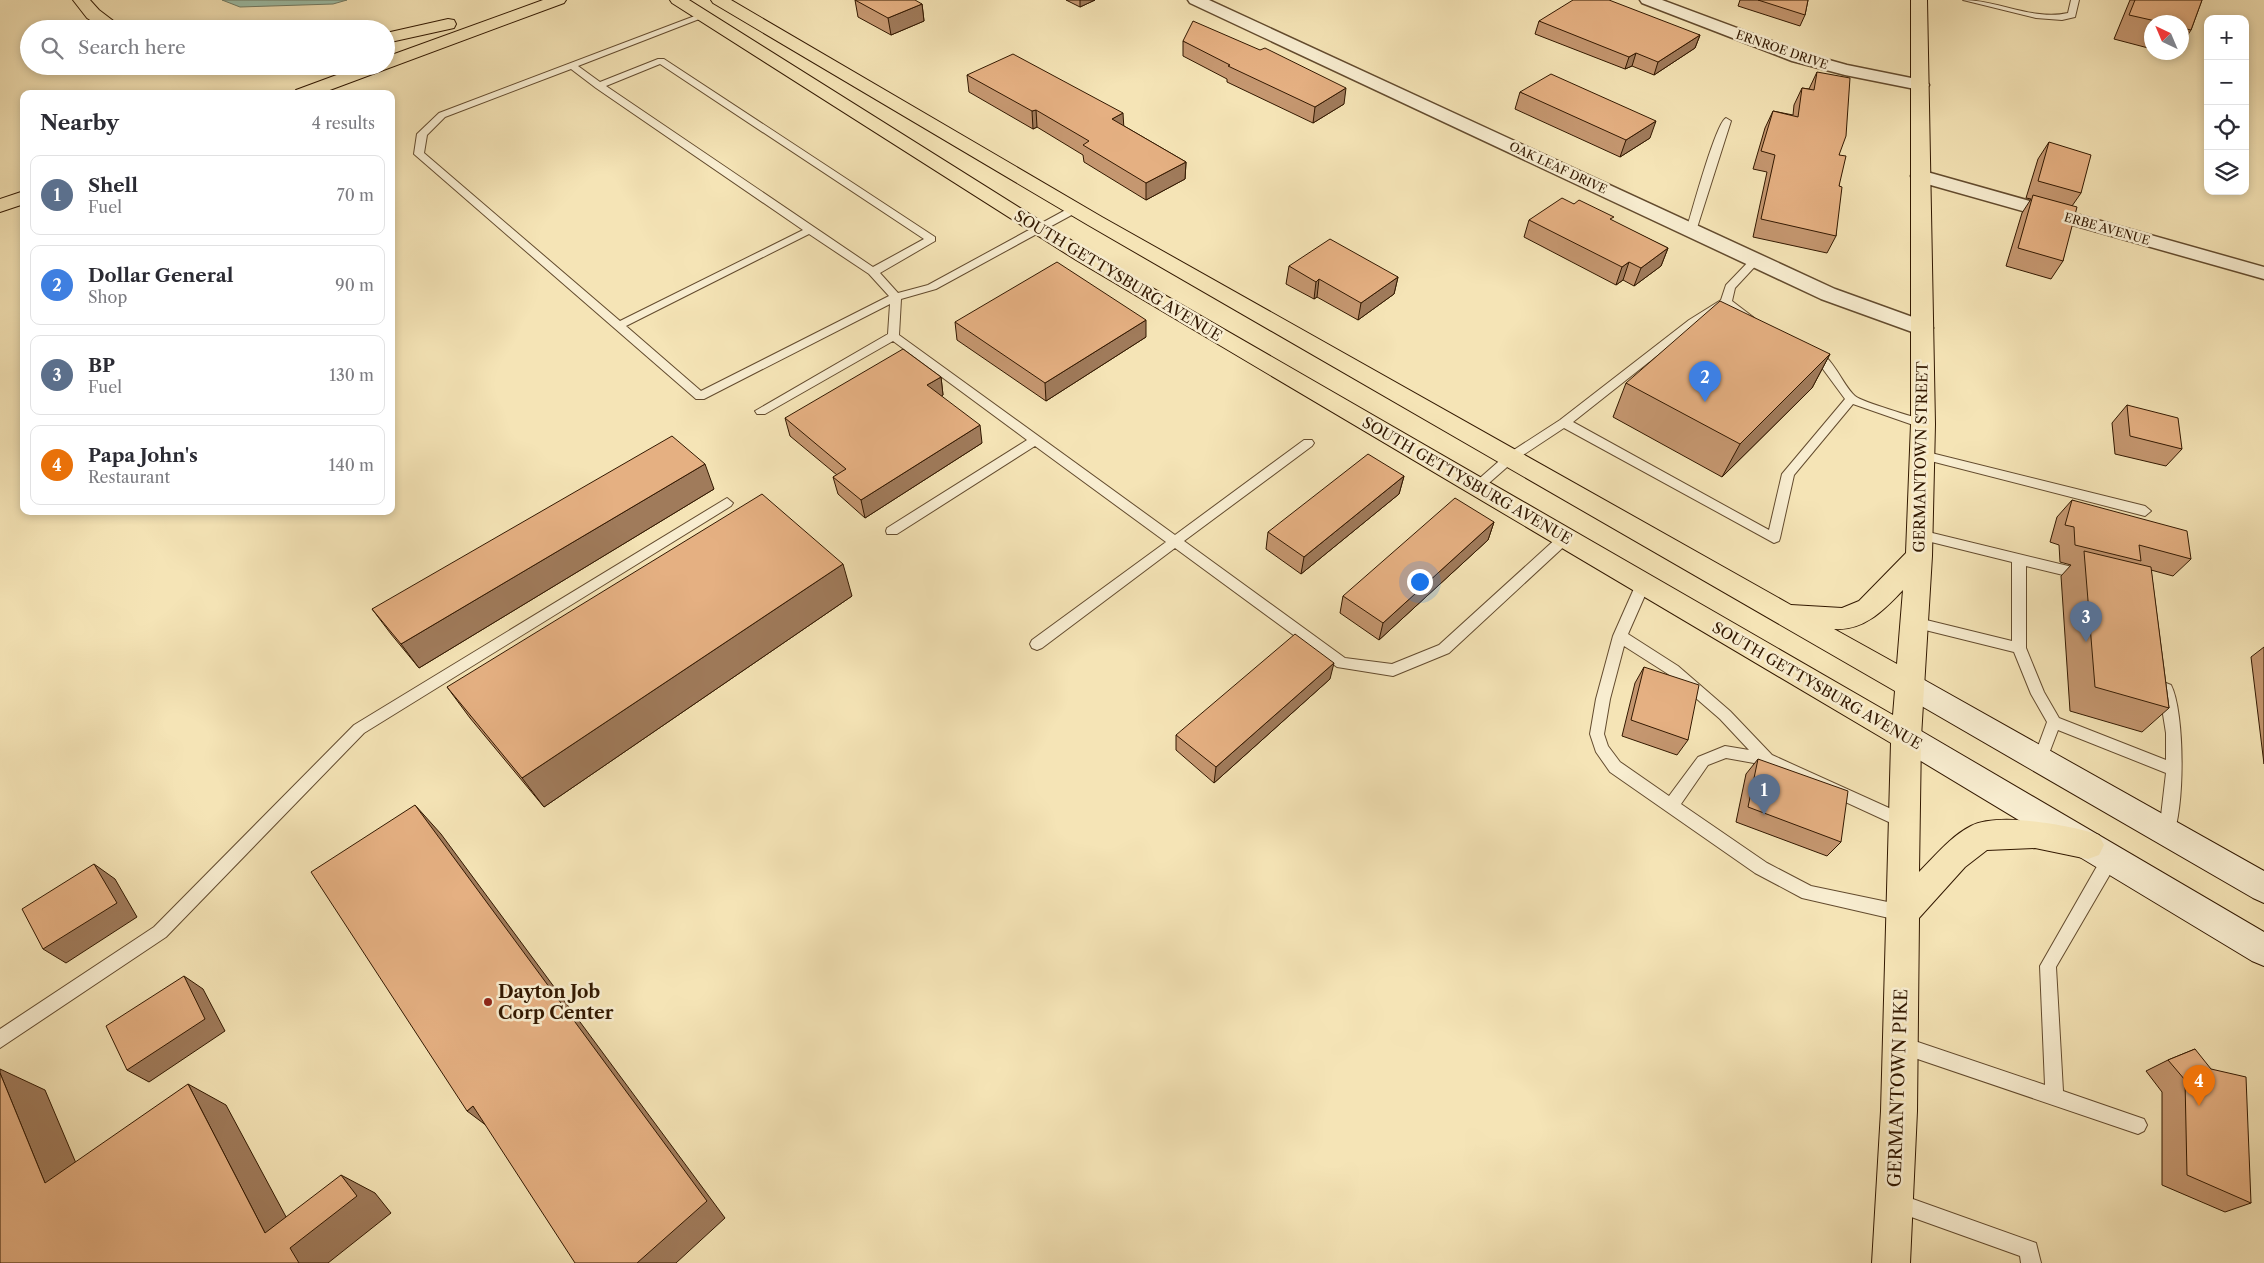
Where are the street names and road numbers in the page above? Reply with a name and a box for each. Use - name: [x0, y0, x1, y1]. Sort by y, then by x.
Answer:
- street label: ERNROE DRIVE: [1734, 27, 1830, 72]
- street label: OAK LEAF DRIVE: [1507, 138, 1609, 197]
- street label: SOUTH GETTYSBURG AVENUE: [1011, 206, 1226, 345]
- street label: ERBE AVENUE: [2062, 209, 2152, 248]
- street label: GERMANTOWN STREET: [1909, 360, 1932, 553]
- street label: SOUTH GETTYSBURG AVENUE: [1359, 413, 1575, 549]
- street label: SOUTH GETTYSBURG AVENUE: [1709, 618, 1925, 754]
- street label: GERMANTOWN PIKE: [1884, 988, 1912, 1188]

